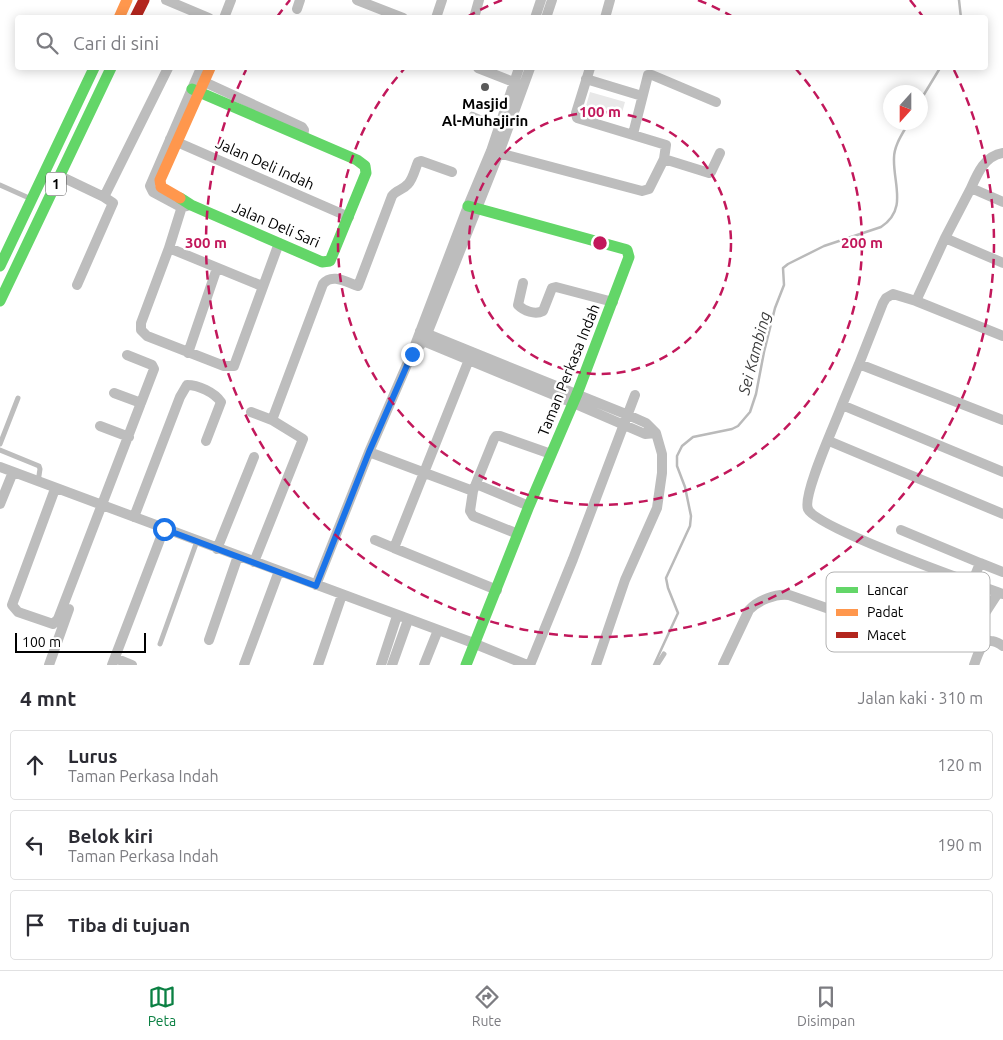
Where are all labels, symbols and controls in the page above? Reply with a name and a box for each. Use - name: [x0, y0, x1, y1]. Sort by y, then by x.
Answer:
- search box: [15, 15, 988, 70]
- icon: search: [33, 29, 61, 57]
- text: Cari di sini: [73, 32, 159, 54]
- marker: Masjid Al-Muhajirin: [479, 81, 491, 93]
- north arrow: [883, 85, 928, 130]
- place label: Masjid Al-Muhajirin: [442, 95, 528, 129]
- text: 100 m: [579, 103, 621, 120]
- street label: Jalan Deli Indah: [213, 134, 317, 193]
- road number: 1: [46, 172, 66, 195]
- street label: Jalan Deli Sari: [230, 198, 323, 251]
- text: 300 m: [185, 234, 227, 251]
- centre of rings: [591, 234, 609, 252]
- text: 200 m: [841, 234, 883, 251]
- street label: Taman Perkasa Indah: [534, 301, 603, 438]
- water label: Sei Kambing: [734, 309, 774, 398]
- route end: [401, 343, 424, 366]
- route start: [153, 518, 176, 541]
- legend: [826, 572, 990, 652]
- text: Lancar: [867, 582, 909, 598]
- text: Padat: [867, 604, 904, 620]
- text: Macet: [867, 627, 907, 643]
- scale bar: [15, 630, 146, 653]
- text: 100 m: [22, 634, 61, 650]
- text: 4 mnt: [20, 686, 76, 710]
- text: Jalan kaki · 310 m: [858, 689, 983, 707]
- text: Lurus: [68, 745, 117, 767]
- icon: ahead: [21, 751, 49, 779]
- text: 120 m: [937, 756, 982, 774]
- text: Taman Perkasa Indah: [68, 767, 219, 785]
- text: Belok kiri: [68, 825, 153, 847]
- icon: left: [21, 831, 49, 859]
- text: 190 m: [937, 836, 982, 854]
- text: Taman Perkasa Indah: [68, 847, 219, 865]
- icon: arrive: [21, 911, 49, 939]
- text: Tiba di tujuan: [68, 914, 190, 936]
- tab: Peta: [148, 983, 176, 1029]
- tab: Rute: [472, 983, 502, 1029]
- tab: Disimpan: [797, 983, 855, 1029]

